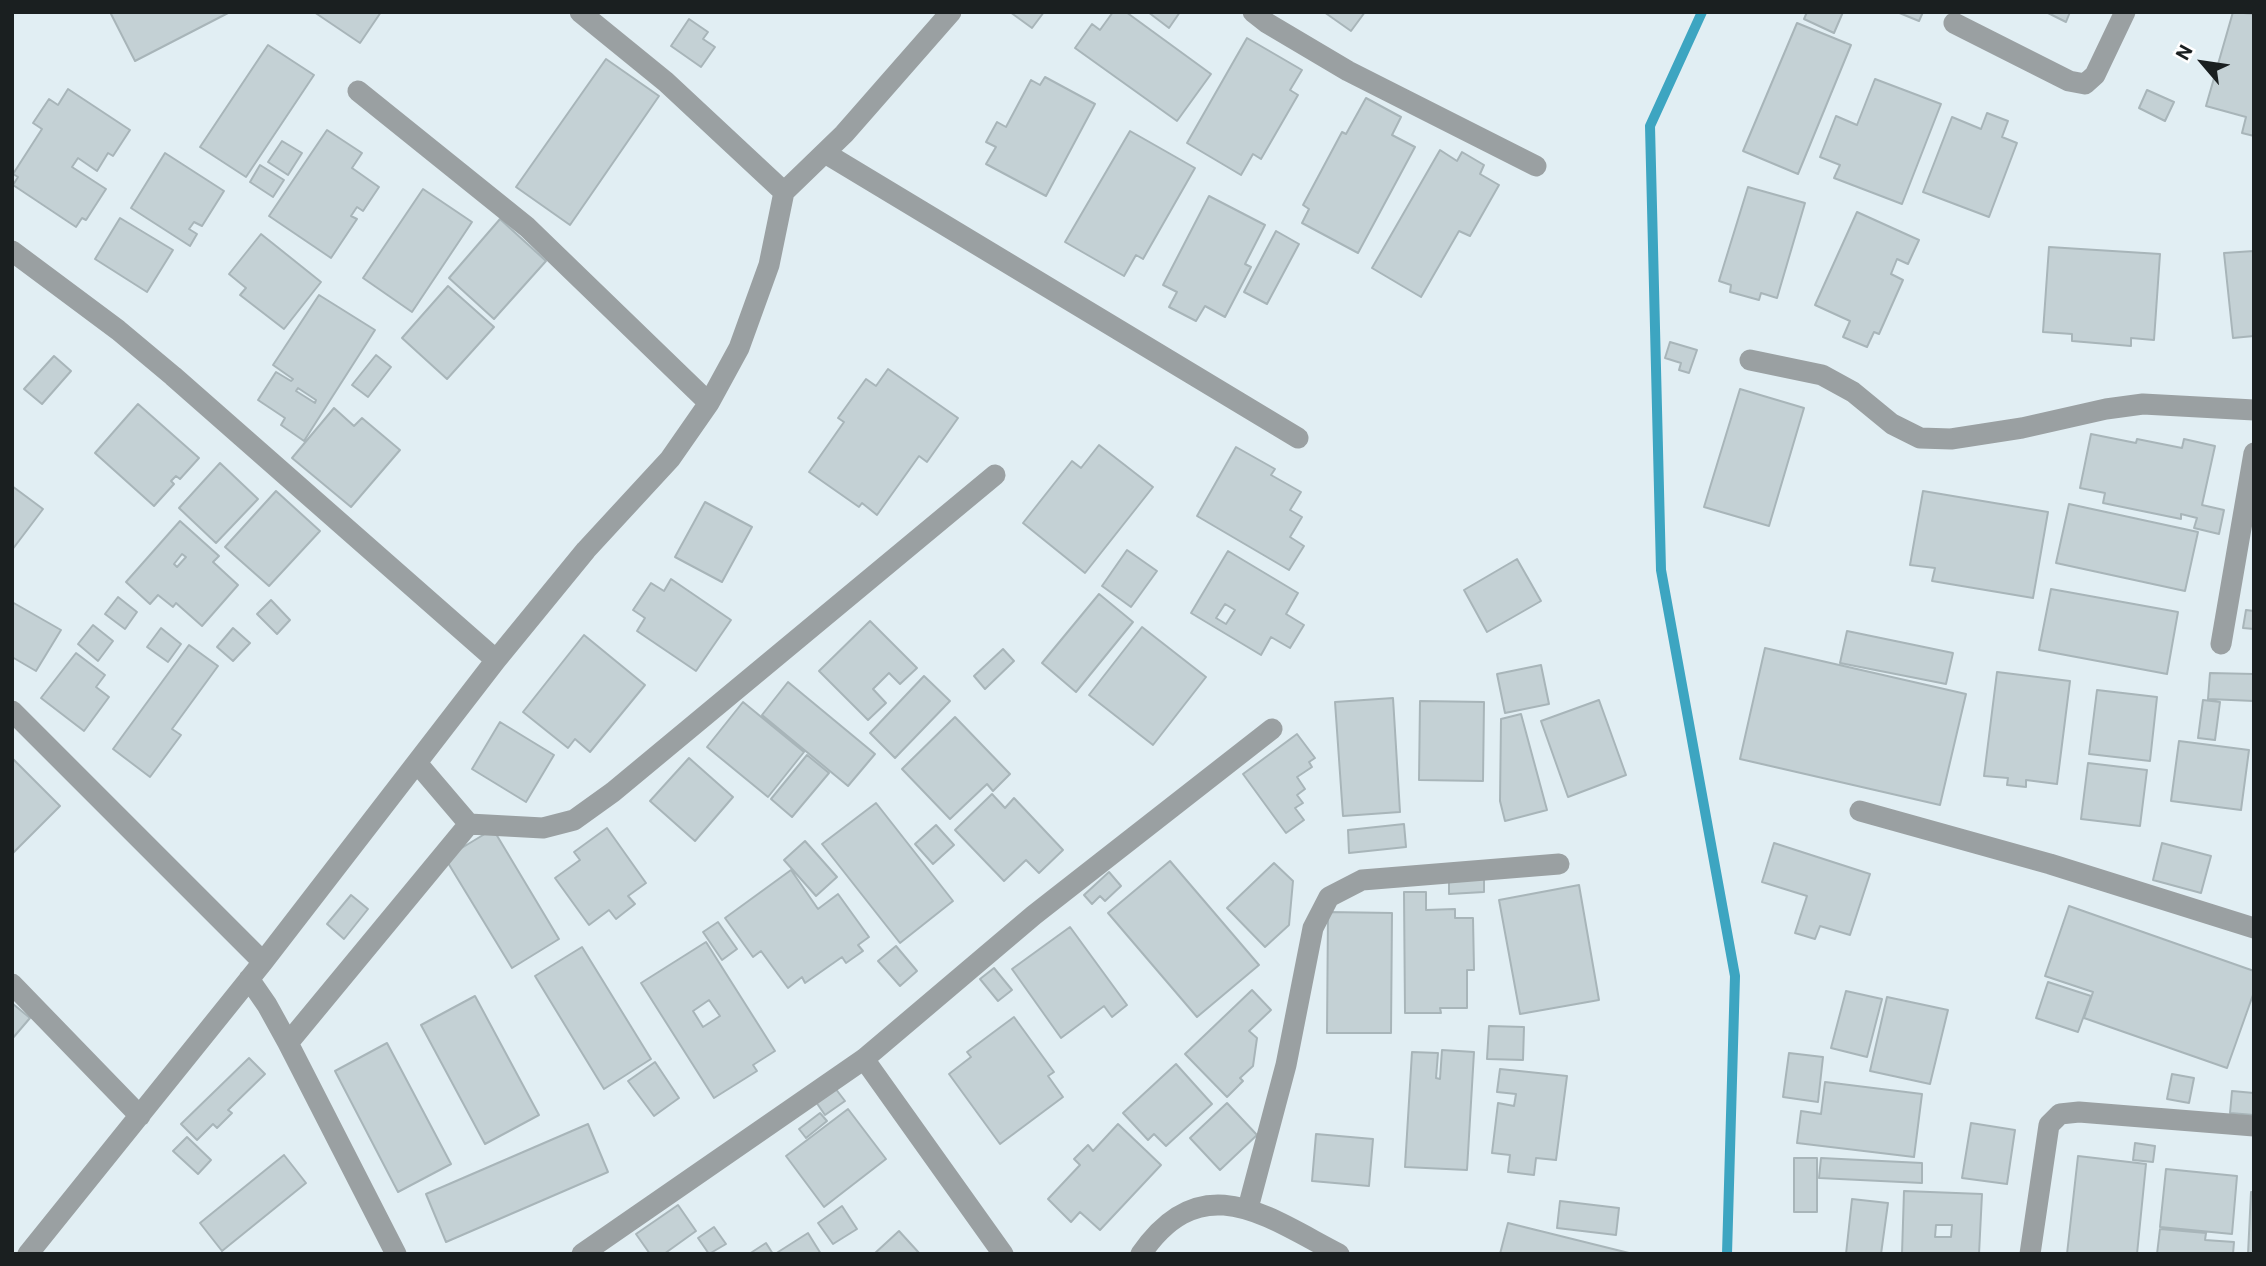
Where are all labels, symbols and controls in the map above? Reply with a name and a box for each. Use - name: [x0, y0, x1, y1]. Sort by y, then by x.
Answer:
- north arrow: [2168, 28, 2238, 98]
- text: N: [2171, 41, 2198, 64]

